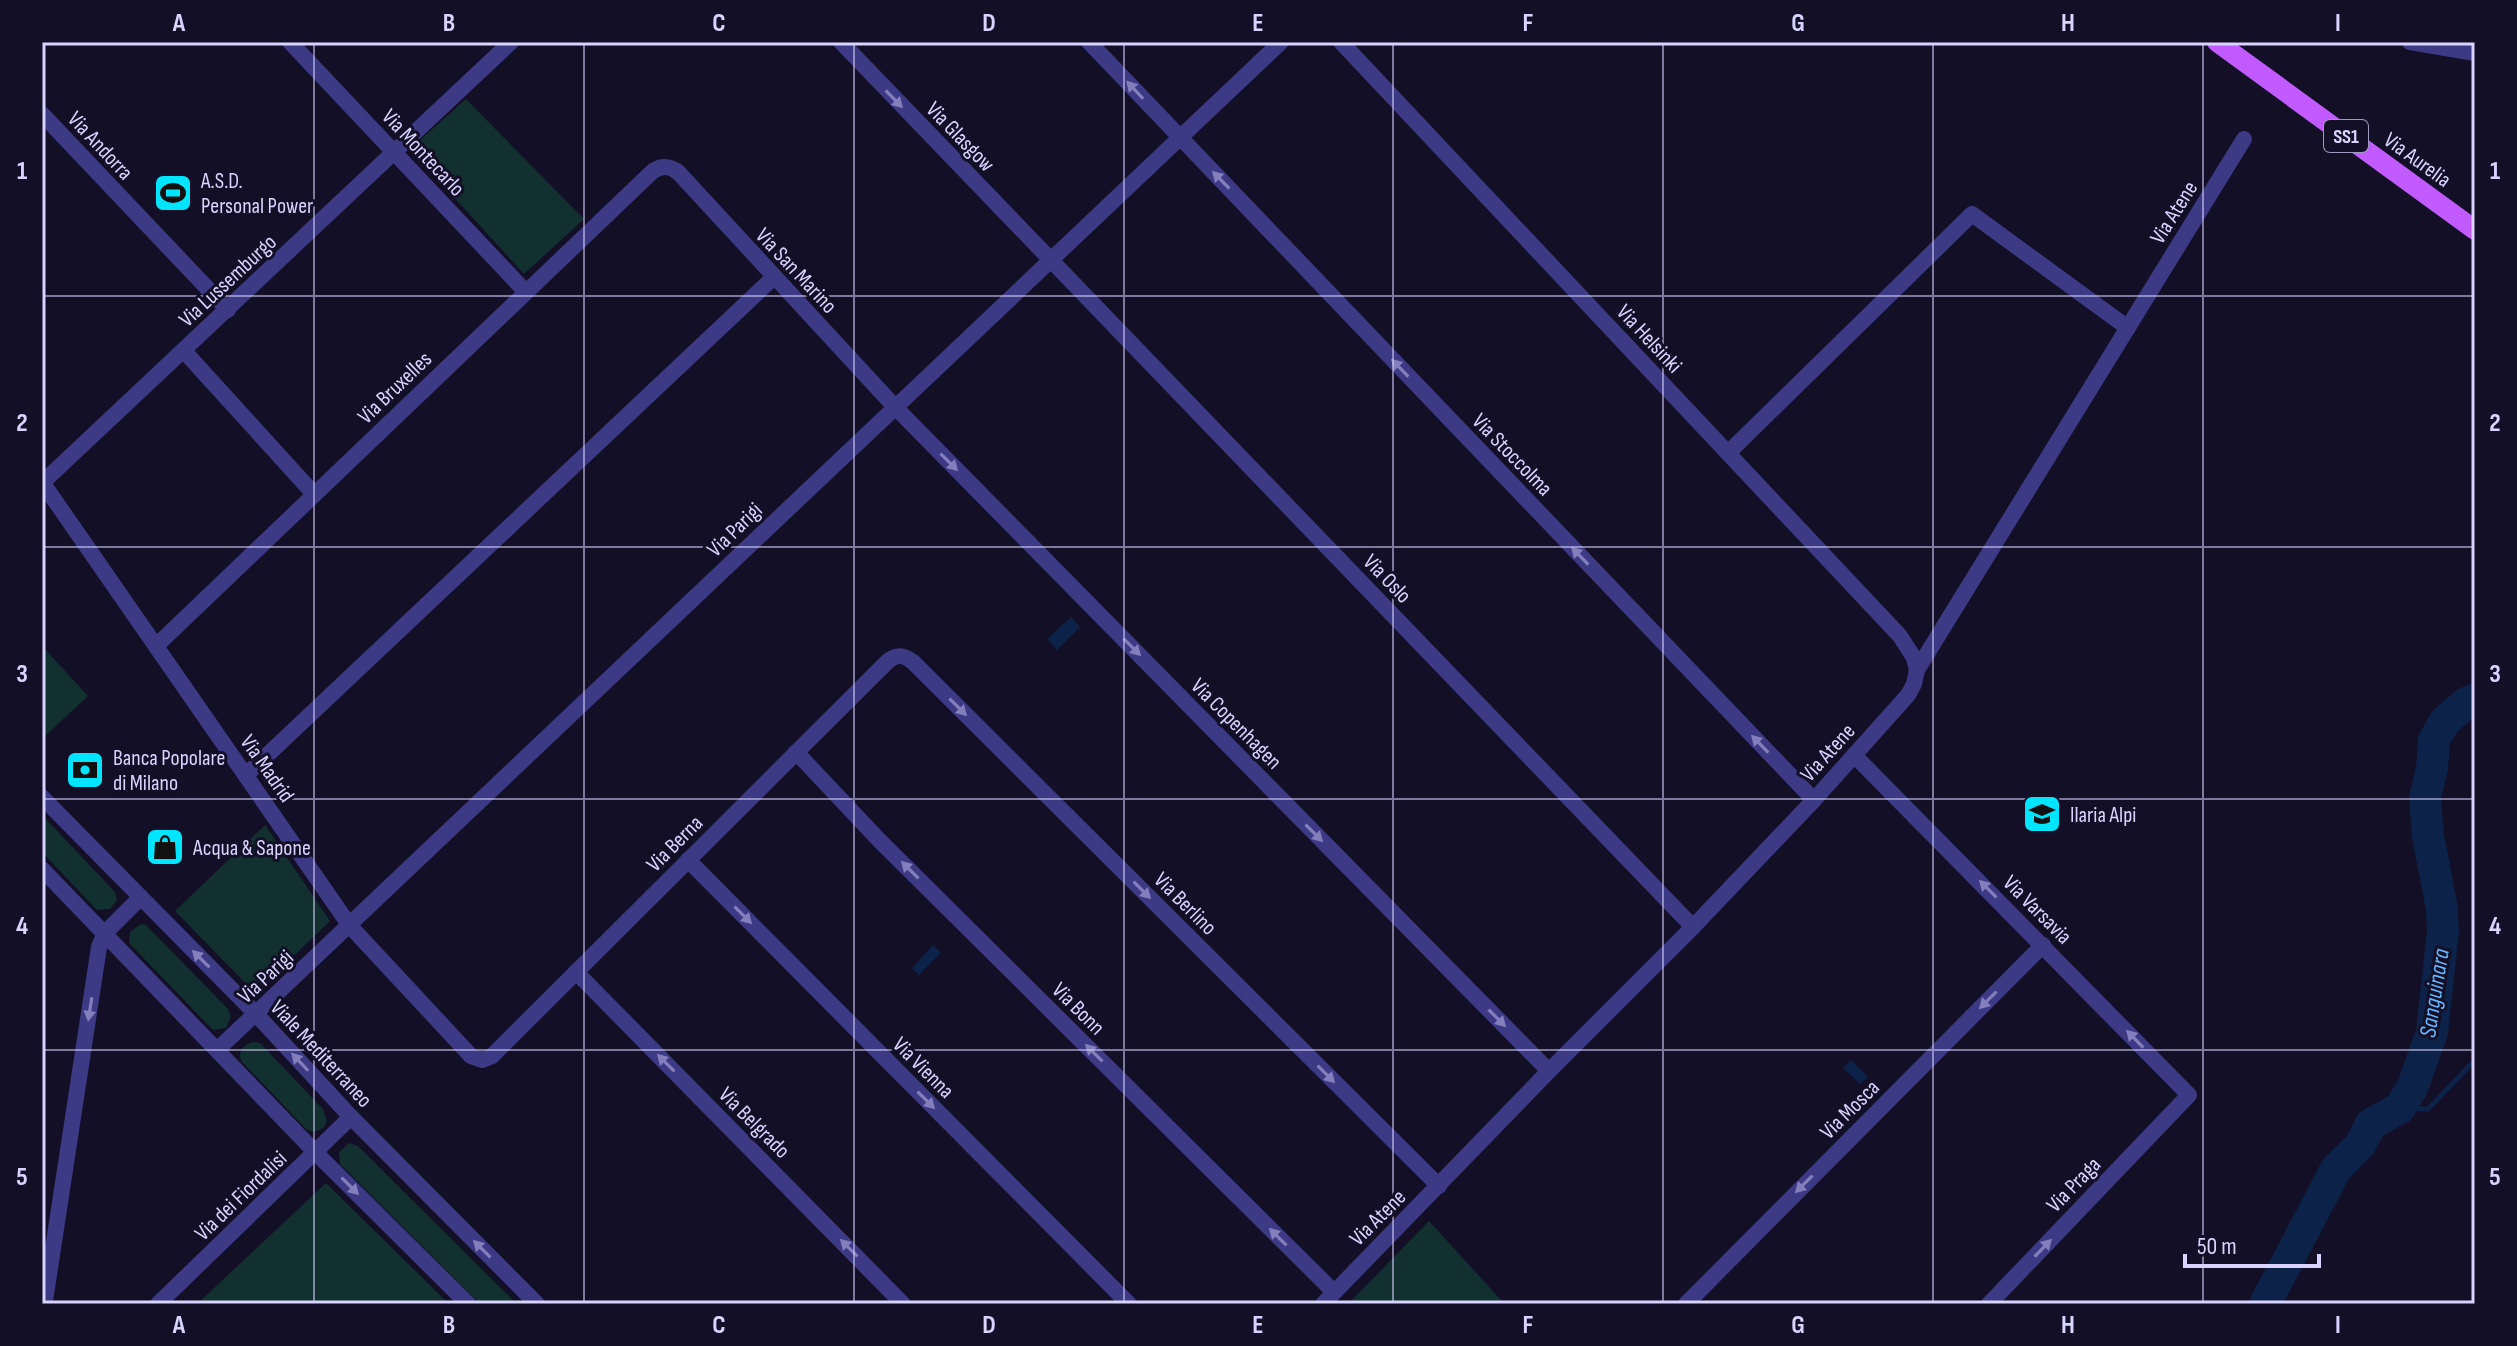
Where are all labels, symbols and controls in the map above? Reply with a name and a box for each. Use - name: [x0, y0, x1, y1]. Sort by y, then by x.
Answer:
- text: A: [172, 8, 186, 39]
- text: B: [443, 8, 455, 39]
- text: C: [712, 8, 726, 39]
- text: D: [982, 8, 996, 39]
- text: E: [1252, 8, 1264, 39]
- text: F: [1523, 8, 1534, 39]
- text: G: [1791, 8, 1805, 39]
- text: H: [2061, 8, 2075, 39]
- text: I: [2335, 8, 2341, 39]
- one-way arrow: [1126, 81, 1144, 100]
- one-way arrow: [885, 89, 903, 108]
- street label: Via Glasgow: [920, 96, 1000, 178]
- street label: Via Montecarlo: [376, 104, 470, 202]
- street label: Via Andorra: [61, 106, 139, 186]
- road number: SS1: [2324, 120, 2368, 152]
- street label: Via Aurelia: [2378, 127, 2456, 194]
- text: 1: [17, 156, 27, 187]
- text: 1: [2490, 156, 2500, 187]
- place label: A.S.D. Personal Power: [200, 168, 313, 220]
- one-way arrow: [1212, 171, 1230, 190]
- sports icon: A.S.D. Personal Power: [152, 172, 194, 214]
- street label: Via Atene: [2145, 176, 2204, 249]
- street label: Via San Marino: [749, 223, 842, 319]
- street label: Via Lussemburgo: [174, 229, 282, 333]
- street label: Via Helsinki: [1610, 299, 1687, 379]
- street label: Via Bruxelles: [352, 346, 438, 430]
- one-way arrow: [1392, 359, 1410, 378]
- text: 2: [16, 408, 28, 439]
- street label: Via Stoccolma: [1466, 408, 1558, 502]
- text: 2: [2489, 408, 2501, 439]
- one-way arrow: [940, 452, 958, 471]
- street label: Via Parigi: [702, 497, 768, 563]
- one-way arrow: [1571, 547, 1590, 566]
- street label: Via Oslo: [1357, 549, 1417, 609]
- one-way arrow: [1122, 637, 1141, 656]
- text: 3: [16, 659, 28, 690]
- text: 3: [2489, 659, 2501, 690]
- street label: Via Copenhagen: [1185, 673, 1287, 775]
- one-way arrow: [948, 697, 967, 716]
- street label: Via Atene: [1795, 718, 1861, 788]
- street label: Via Madrid: [234, 730, 300, 808]
- one-way arrow: [1751, 735, 1769, 754]
- place label: Banca Popolare di Milano: [113, 745, 225, 797]
- bank icon: Banca Popolare di Milano: [64, 749, 106, 791]
- school or university icon: Ilaria Alpi: [2021, 793, 2063, 835]
- place label: Ilaria Alpi: [2070, 802, 2136, 829]
- street label: Via Berna: [641, 810, 709, 878]
- one-way arrow: [1304, 823, 1323, 842]
- shop icon: Acqua & Sapone: [144, 826, 186, 868]
- place label: Acqua & Sapone: [192, 835, 311, 862]
- one-way arrow: [901, 861, 919, 880]
- street label: Via Berlino: [1148, 867, 1222, 941]
- street label: Via Varsavia: [1997, 870, 2077, 950]
- one-way arrow: [1132, 880, 1151, 899]
- one-way arrow: [1979, 880, 1997, 899]
- one-way arrow: [733, 905, 752, 924]
- text: 4: [16, 911, 28, 942]
- text: 4: [2489, 911, 2501, 942]
- street label: Via Parigi: [232, 944, 300, 1010]
- water label: Sanguinara: [2413, 946, 2456, 1040]
- one-way arrow: [192, 950, 211, 969]
- street label: Via Bonn: [1046, 977, 1110, 1041]
- one-way arrow: [1979, 990, 1997, 1009]
- street label: Viale Mediterraneo: [264, 995, 378, 1114]
- one-way arrow: [83, 997, 96, 1022]
- one-way arrow: [1487, 1008, 1506, 1027]
- one-way arrow: [2126, 1030, 2144, 1049]
- street label: Via Vienna: [886, 1032, 959, 1105]
- one-way arrow: [1085, 1044, 1104, 1063]
- one-way arrow: [292, 1053, 310, 1072]
- one-way arrow: [657, 1054, 676, 1073]
- one-way arrow: [1316, 1064, 1335, 1083]
- street label: Via Mosca: [1815, 1075, 1885, 1145]
- street label: Via Belgrado: [713, 1082, 795, 1164]
- one-way arrow: [916, 1090, 935, 1109]
- street label: Via dei Fiordalisi: [189, 1145, 293, 1247]
- street label: Via Praga: [2041, 1152, 2107, 1218]
- text: 5: [16, 1162, 28, 1193]
- text: 5: [2489, 1162, 2501, 1193]
- one-way arrow: [1796, 1174, 1814, 1193]
- one-way arrow: [340, 1176, 359, 1194]
- street label: Via Atene: [1344, 1184, 1412, 1252]
- scale bar: [2185, 1218, 2319, 1268]
- one-way arrow: [1269, 1228, 1288, 1246]
- text: 50 m: [2197, 1232, 2237, 1261]
- one-way arrow: [840, 1239, 858, 1258]
- one-way arrow: [2033, 1239, 2051, 1258]
- one-way arrow: [473, 1240, 492, 1259]
- text: A: [172, 1310, 186, 1341]
- text: B: [443, 1310, 455, 1341]
- text: C: [712, 1310, 726, 1341]
- text: D: [982, 1310, 996, 1341]
- text: E: [1252, 1310, 1264, 1341]
- text: F: [1523, 1310, 1534, 1341]
- text: G: [1791, 1310, 1805, 1341]
- text: H: [2061, 1310, 2075, 1341]
- text: I: [2335, 1310, 2341, 1341]

